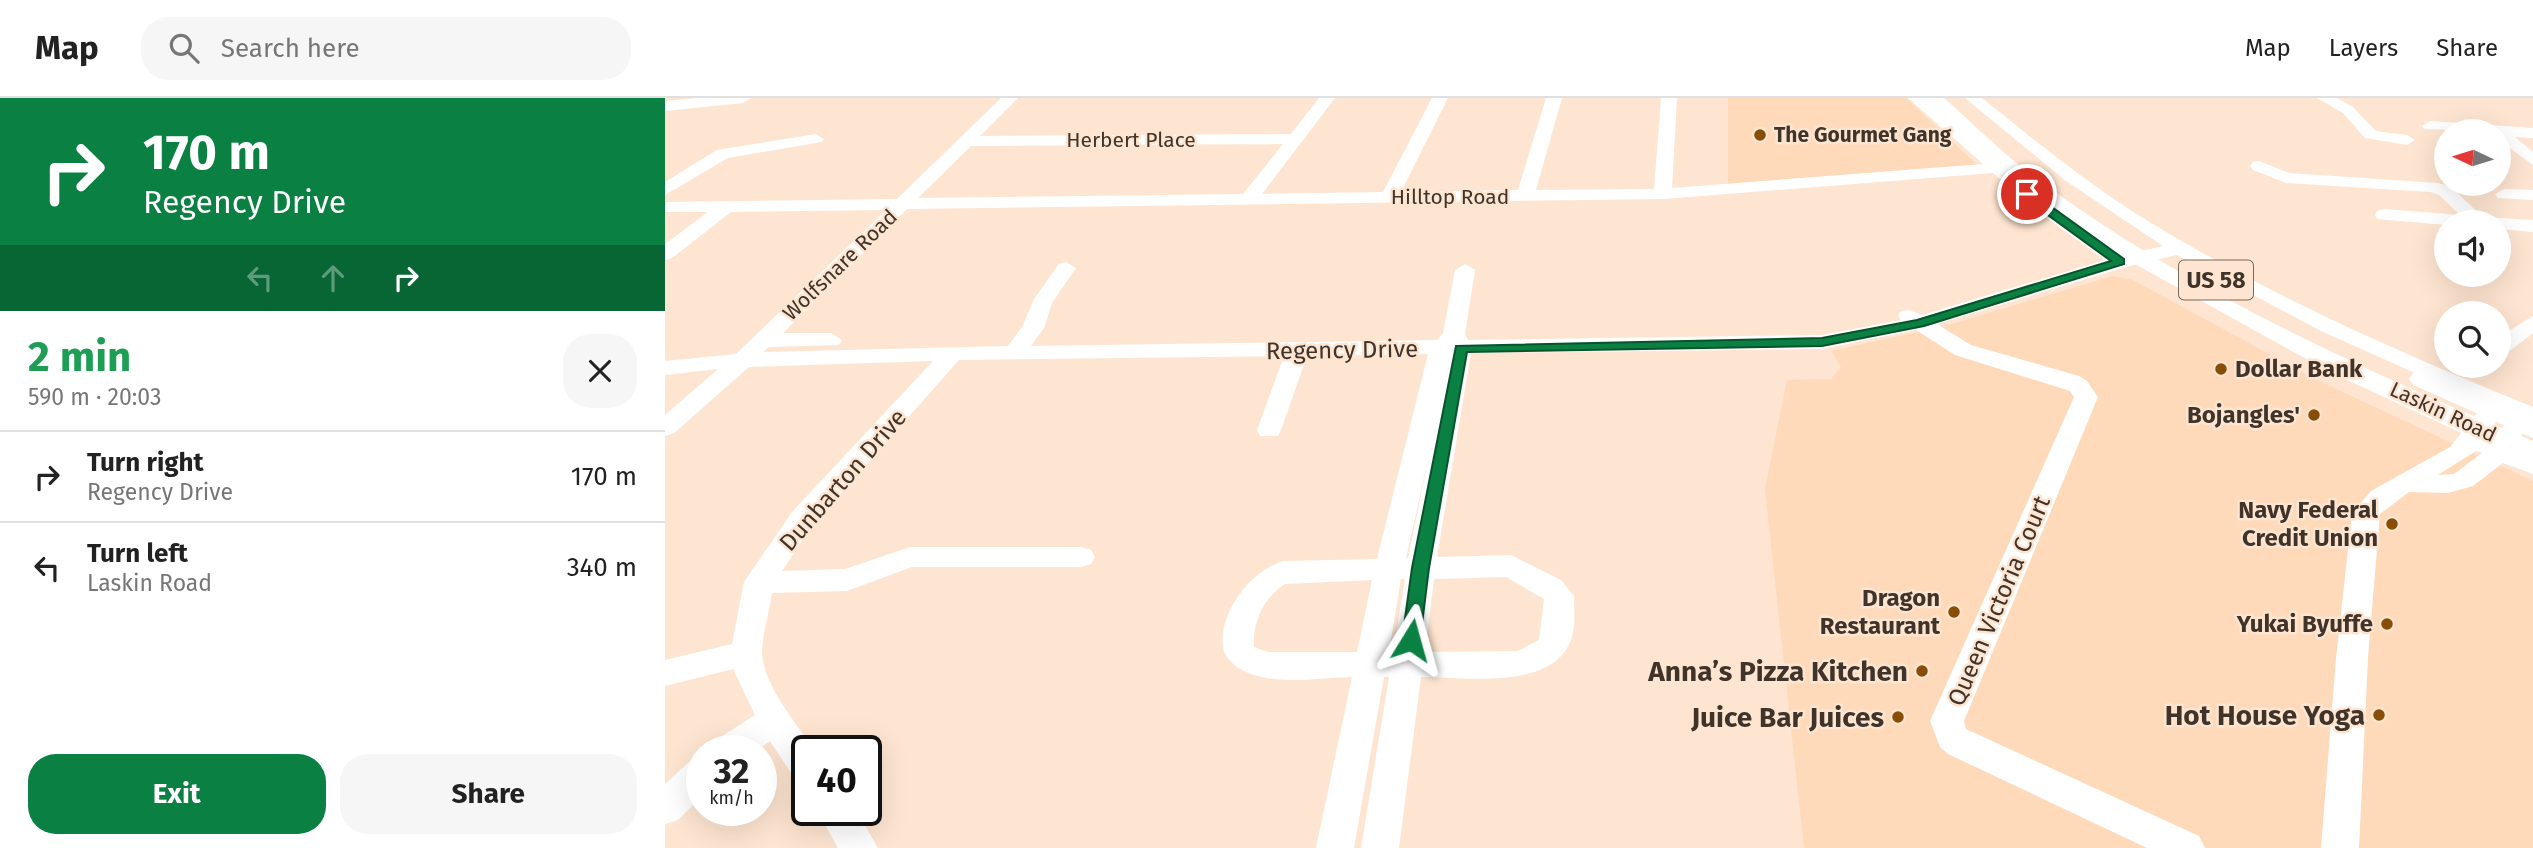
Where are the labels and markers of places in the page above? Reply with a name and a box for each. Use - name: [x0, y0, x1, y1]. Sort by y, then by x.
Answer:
- place label: The Gourmet Gang: [1774, 122, 1952, 148]
- marker: The Gourmet Gang: [1752, 127, 1768, 143]
- pin: [1997, 164, 2057, 224]
- place label: Dollar Bank: [2235, 355, 2363, 383]
- marker: Dollar Bank: [2213, 361, 2229, 377]
- place label: Bojangles': [2187, 401, 2300, 429]
- marker: Bojangles': [2306, 407, 2322, 423]
- place label: Navy Federal Credit Union: [2238, 496, 2379, 552]
- marker: Navy Federal Credit Union: [2384, 516, 2400, 532]
- place label: Dragon Restaurant: [1820, 584, 1941, 640]
- marker: Dragon Restaurant: [1946, 604, 1962, 620]
- place label: Yukai Byuffe: [2236, 610, 2373, 638]
- marker: Yukai Byuffe: [2379, 616, 2395, 632]
- place label: Anna’s Pizza Kitchen: [1647, 655, 1908, 688]
- marker: Anna’s Pizza Kitchen: [1914, 663, 1930, 679]
- place label: Hot House Yoga: [2165, 699, 2365, 732]
- place label: Juice Bar Juices: [1690, 701, 1884, 734]
- marker: Hot House Yoga: [2371, 707, 2387, 723]
- marker: Juice Bar Juices: [1890, 709, 1906, 725]

